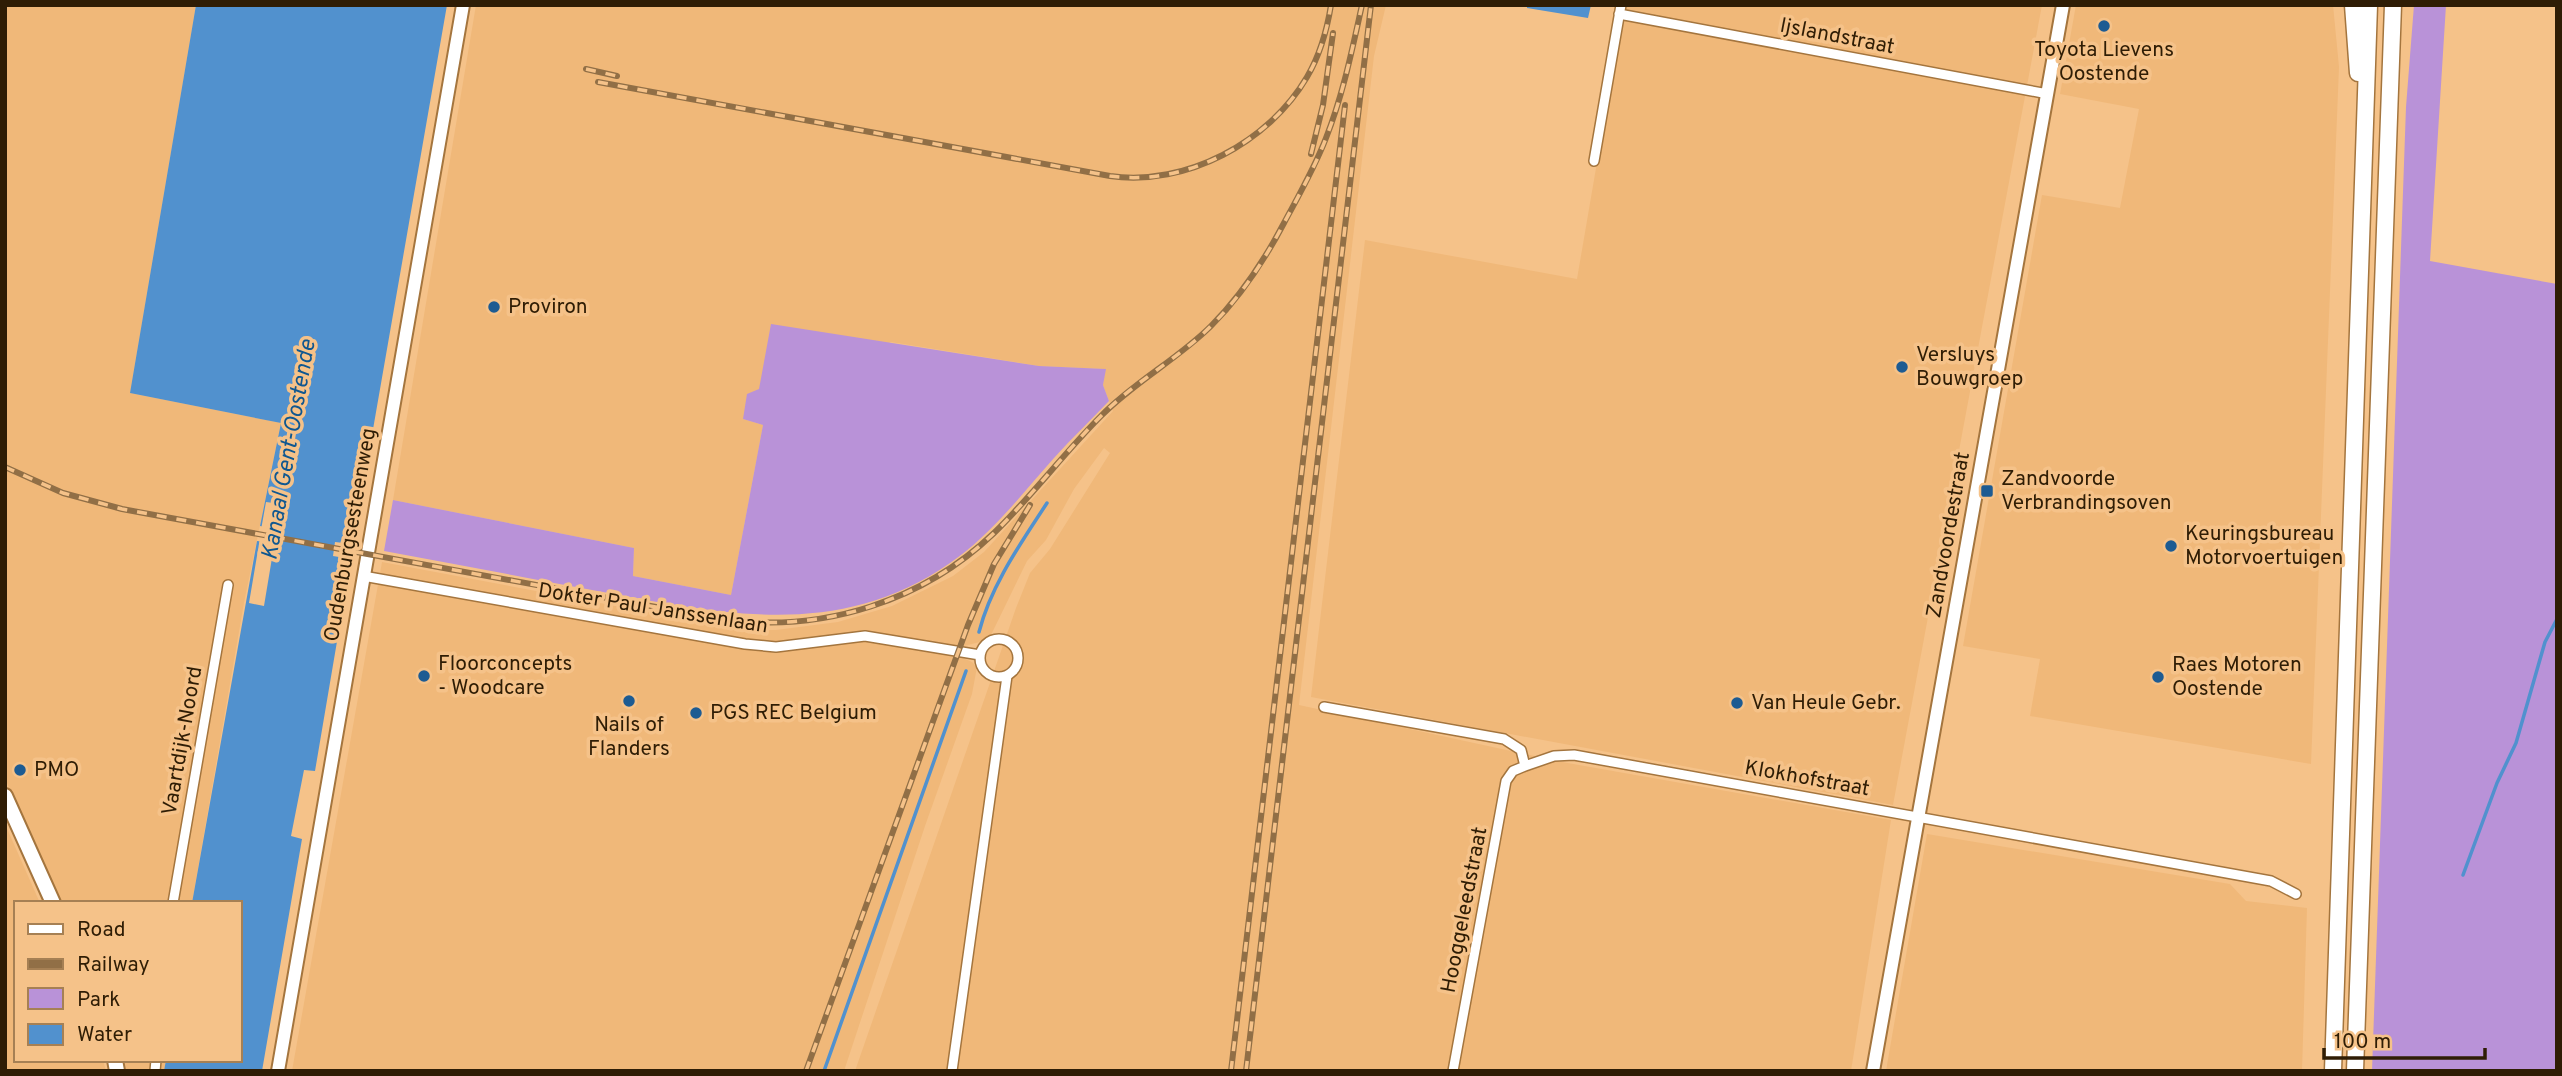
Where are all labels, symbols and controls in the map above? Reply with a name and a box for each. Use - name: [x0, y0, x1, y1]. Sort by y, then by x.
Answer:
- street label: Ijslandstraat: [1777, 13, 1897, 61]
- marker: Toyota Lievens Oostende: [2096, 18, 2112, 34]
- place label: Toyota Lievens Oostende: [2034, 37, 2174, 88]
- place label: Proviron: [508, 294, 588, 321]
- marker: Proviron: [486, 299, 502, 315]
- water label: Kanaal Gent-Oostende: [256, 336, 324, 562]
- place label: Versluys Bouwgroep: [1916, 342, 2023, 393]
- marker: Versluys Bouwgroep: [1894, 359, 1910, 375]
- street label: Oudenburgsesteenweg: [319, 426, 383, 644]
- street label: Zandvoordestraat: [1921, 450, 1977, 620]
- place label: Zandvoorde Verbrandingsoven: [2001, 466, 2172, 517]
- marker: Zandvoorde Verbrandingsoven: [1979, 483, 1995, 499]
- place label: Keuringsbureau Motorvoertuigen: [2185, 521, 2343, 572]
- marker: Keuringsbureau Motorvoertuigen: [2163, 538, 2179, 554]
- street label: Dokter Paul Janssenlaan: [536, 577, 770, 641]
- place label: Floorconcepts - Woodcare: [438, 651, 572, 702]
- place label: Raes Motoren Oostende: [2172, 652, 2302, 703]
- street label: Vaartdijk-Noord: [157, 664, 209, 818]
- marker: Floorconcepts - Woodcare: [416, 668, 432, 684]
- marker: Raes Motoren Oostende: [2150, 669, 2166, 685]
- place label: Van Heule Gebr.: [1751, 690, 1901, 717]
- marker: Nails of Flanders: [621, 693, 637, 709]
- marker: Van Heule Gebr.: [1729, 695, 1745, 711]
- place label: PGS REC Belgium: [710, 700, 877, 727]
- marker: PGS REC Belgium: [688, 705, 704, 721]
- place label: Nails of Flanders: [588, 712, 670, 763]
- street label: Klokhofstraat: [1742, 755, 1872, 803]
- place label: PMO: [34, 757, 79, 784]
- marker: PMO: [12, 762, 28, 778]
- street label: Hooggeleedstraat: [1436, 825, 1494, 995]
- legend: [14, 901, 242, 1062]
- text: Road: [77, 917, 126, 944]
- text: Railway: [77, 952, 150, 979]
- text: Park: [77, 987, 120, 1014]
- scale bar: [2324, 1016, 2485, 1060]
- text: Water: [77, 1022, 132, 1049]
- text: 100 m: [2334, 1029, 2391, 1056]

